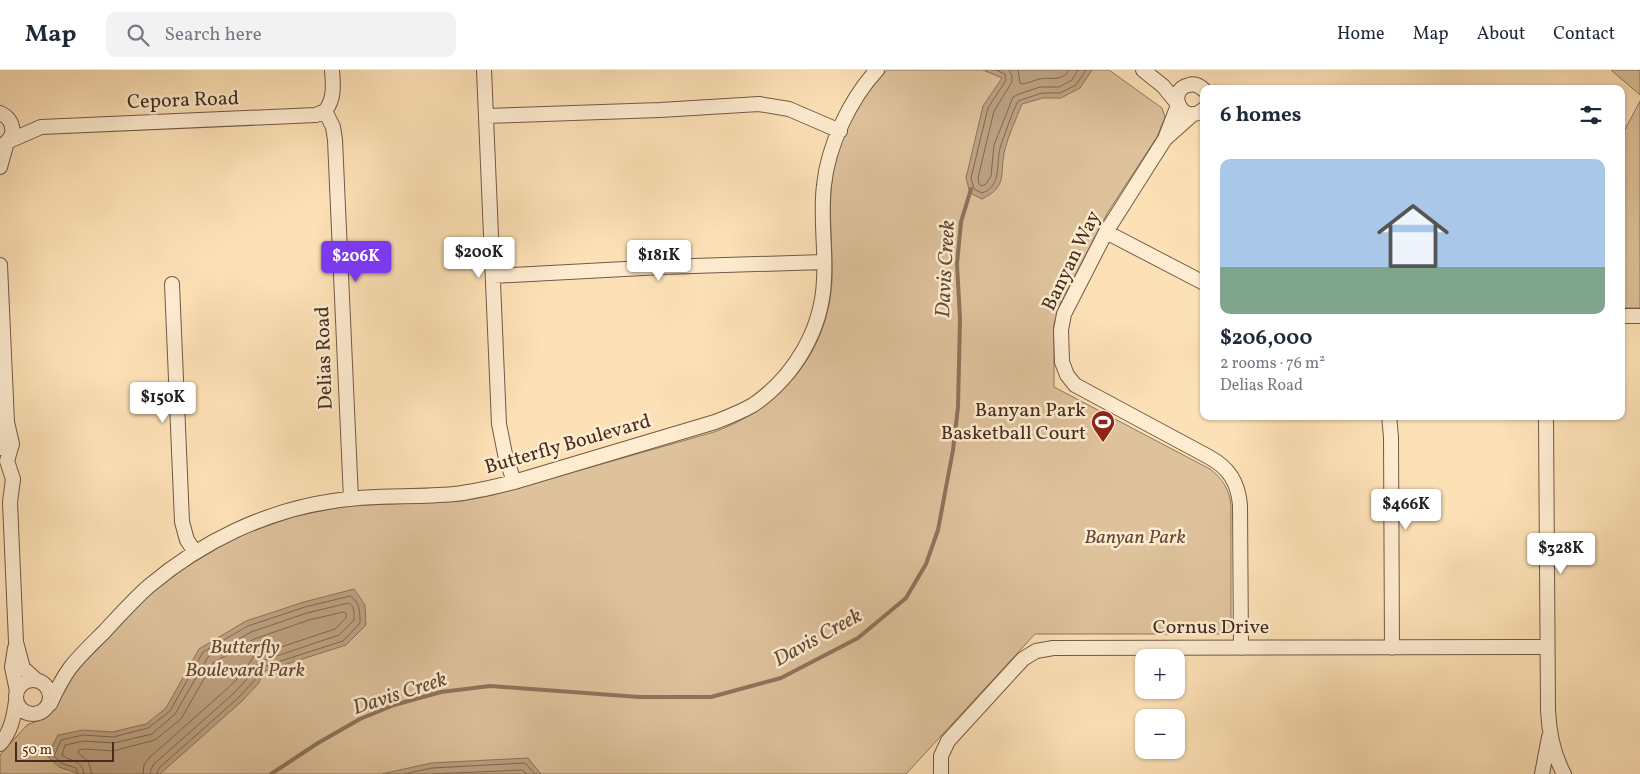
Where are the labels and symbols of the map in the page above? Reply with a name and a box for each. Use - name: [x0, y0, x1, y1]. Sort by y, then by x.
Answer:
- street label: Cepora Road: [126, 85, 240, 117]
- street label: Banyan Way: [1036, 206, 1108, 316]
- water label: Davis Creek: [929, 219, 963, 318]
- pin: $200K: [444, 236, 514, 279]
- pin: $206K: [321, 240, 391, 283]
- pin: $181K: [624, 240, 694, 282]
- street label: Delias Road: [309, 306, 341, 410]
- pin: $150K: [128, 382, 198, 424]
- place label: Banyan Park Basketball Court: [941, 397, 1086, 448]
- street label: Butterfly Boulevard: [482, 408, 654, 482]
- sports icon: Banyan Park Basketball Court: [1090, 409, 1116, 443]
- pin: $466K: [1371, 488, 1441, 531]
- park label: Banyan Park: [1084, 524, 1186, 552]
- pin: $328K: [1526, 532, 1596, 575]
- water label: Davis Creek: [768, 602, 868, 674]
- street label: Cornus Drive: [1153, 614, 1269, 642]
- park label: Butterfly Boulevard Park: [185, 634, 305, 685]
- water label: Davis Creek: [349, 665, 451, 723]
- scale bar: [15, 739, 114, 762]

